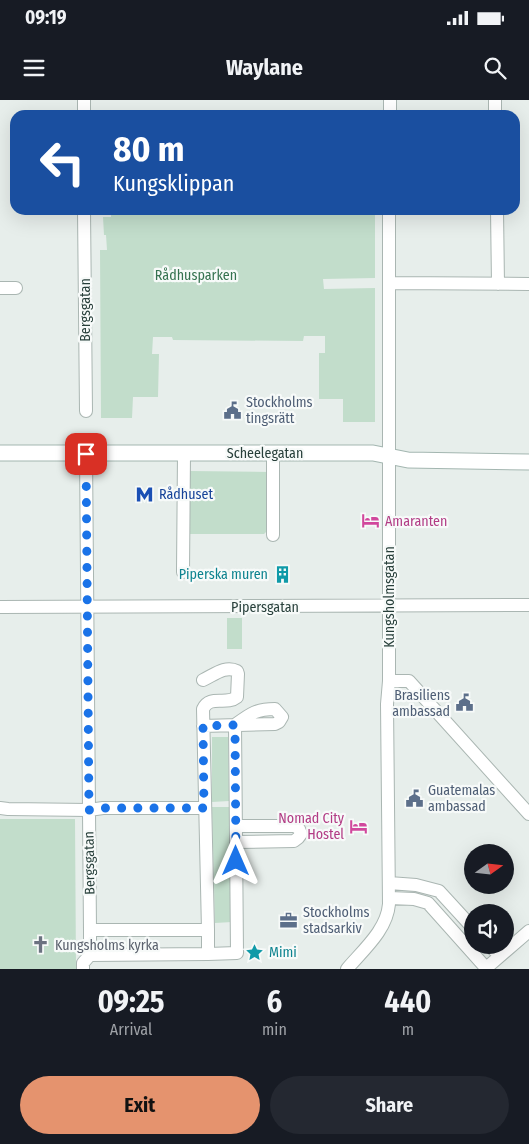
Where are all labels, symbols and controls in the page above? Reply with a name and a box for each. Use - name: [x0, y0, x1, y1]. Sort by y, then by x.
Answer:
- text: 09:19: [25, 6, 67, 29]
- icon: menu: [20, 54, 48, 82]
- text: Waylane: [226, 54, 303, 81]
- icon: search: [481, 54, 509, 82]
- text: 80 m: [113, 128, 185, 170]
- icon: left: [30, 130, 95, 195]
- text: Kungsklippan: [113, 170, 234, 197]
- park label: Rådhusparken: [155, 267, 237, 284]
- street label: Bergsgatan: [77, 278, 94, 342]
- place label: Stockholms tingsrätt: [246, 394, 312, 427]
- public building icon: Stockholms tingsrätt: [222, 400, 242, 420]
- pin: [65, 433, 107, 475]
- icon: arrive: [72, 440, 100, 468]
- street label: Scheelegatan: [227, 445, 303, 462]
- metro station icon: Rådhuset: [135, 484, 155, 504]
- place label: Rådhuset: [159, 486, 213, 503]
- hotel icon: Amaranten: [361, 511, 381, 531]
- place label: Amaranten: [385, 513, 447, 530]
- street label: Kungsholmsgatan: [381, 546, 398, 648]
- building icon: Piperska muren: [272, 564, 292, 584]
- place label: Piperska muren: [179, 566, 268, 583]
- street label: Pipersgatan: [231, 599, 299, 616]
- place label: Brasiliens ambassad: [392, 687, 450, 720]
- public building icon: Brasiliens ambassad: [454, 693, 474, 713]
- place label: Guatemalas ambassad: [428, 782, 495, 815]
- public building icon: Guatemalas ambassad: [404, 788, 424, 808]
- place label: Nomad City Hostel: [278, 810, 345, 843]
- hotel icon: Nomad City Hostel: [348, 816, 368, 836]
- street label: Bergsgatan: [80, 831, 99, 895]
- position arrow: [209, 834, 261, 886]
- north arrow: [464, 844, 514, 894]
- map controls: [464, 844, 514, 954]
- place label: Stockholms stadsarkiv: [303, 904, 369, 937]
- button: sound: [464, 904, 514, 954]
- office icon: Stockholms stadsarkiv: [279, 910, 299, 930]
- church icon: Kungsholms kyrka: [31, 935, 51, 955]
- place label: Kungsholms kyrka: [55, 937, 159, 954]
- place icon: Mimi: [245, 942, 265, 962]
- place label: Mimi: [269, 944, 297, 961]
- text: 09:25: [97, 984, 165, 1020]
- text: 6: [267, 984, 282, 1020]
- text: 440: [384, 984, 432, 1020]
- text: Arrival: [110, 1020, 152, 1039]
- text: min: [262, 1020, 287, 1039]
- text: m: [402, 1020, 414, 1039]
- button: Exit: [20, 1076, 260, 1134]
- button: Share: [270, 1076, 509, 1134]

